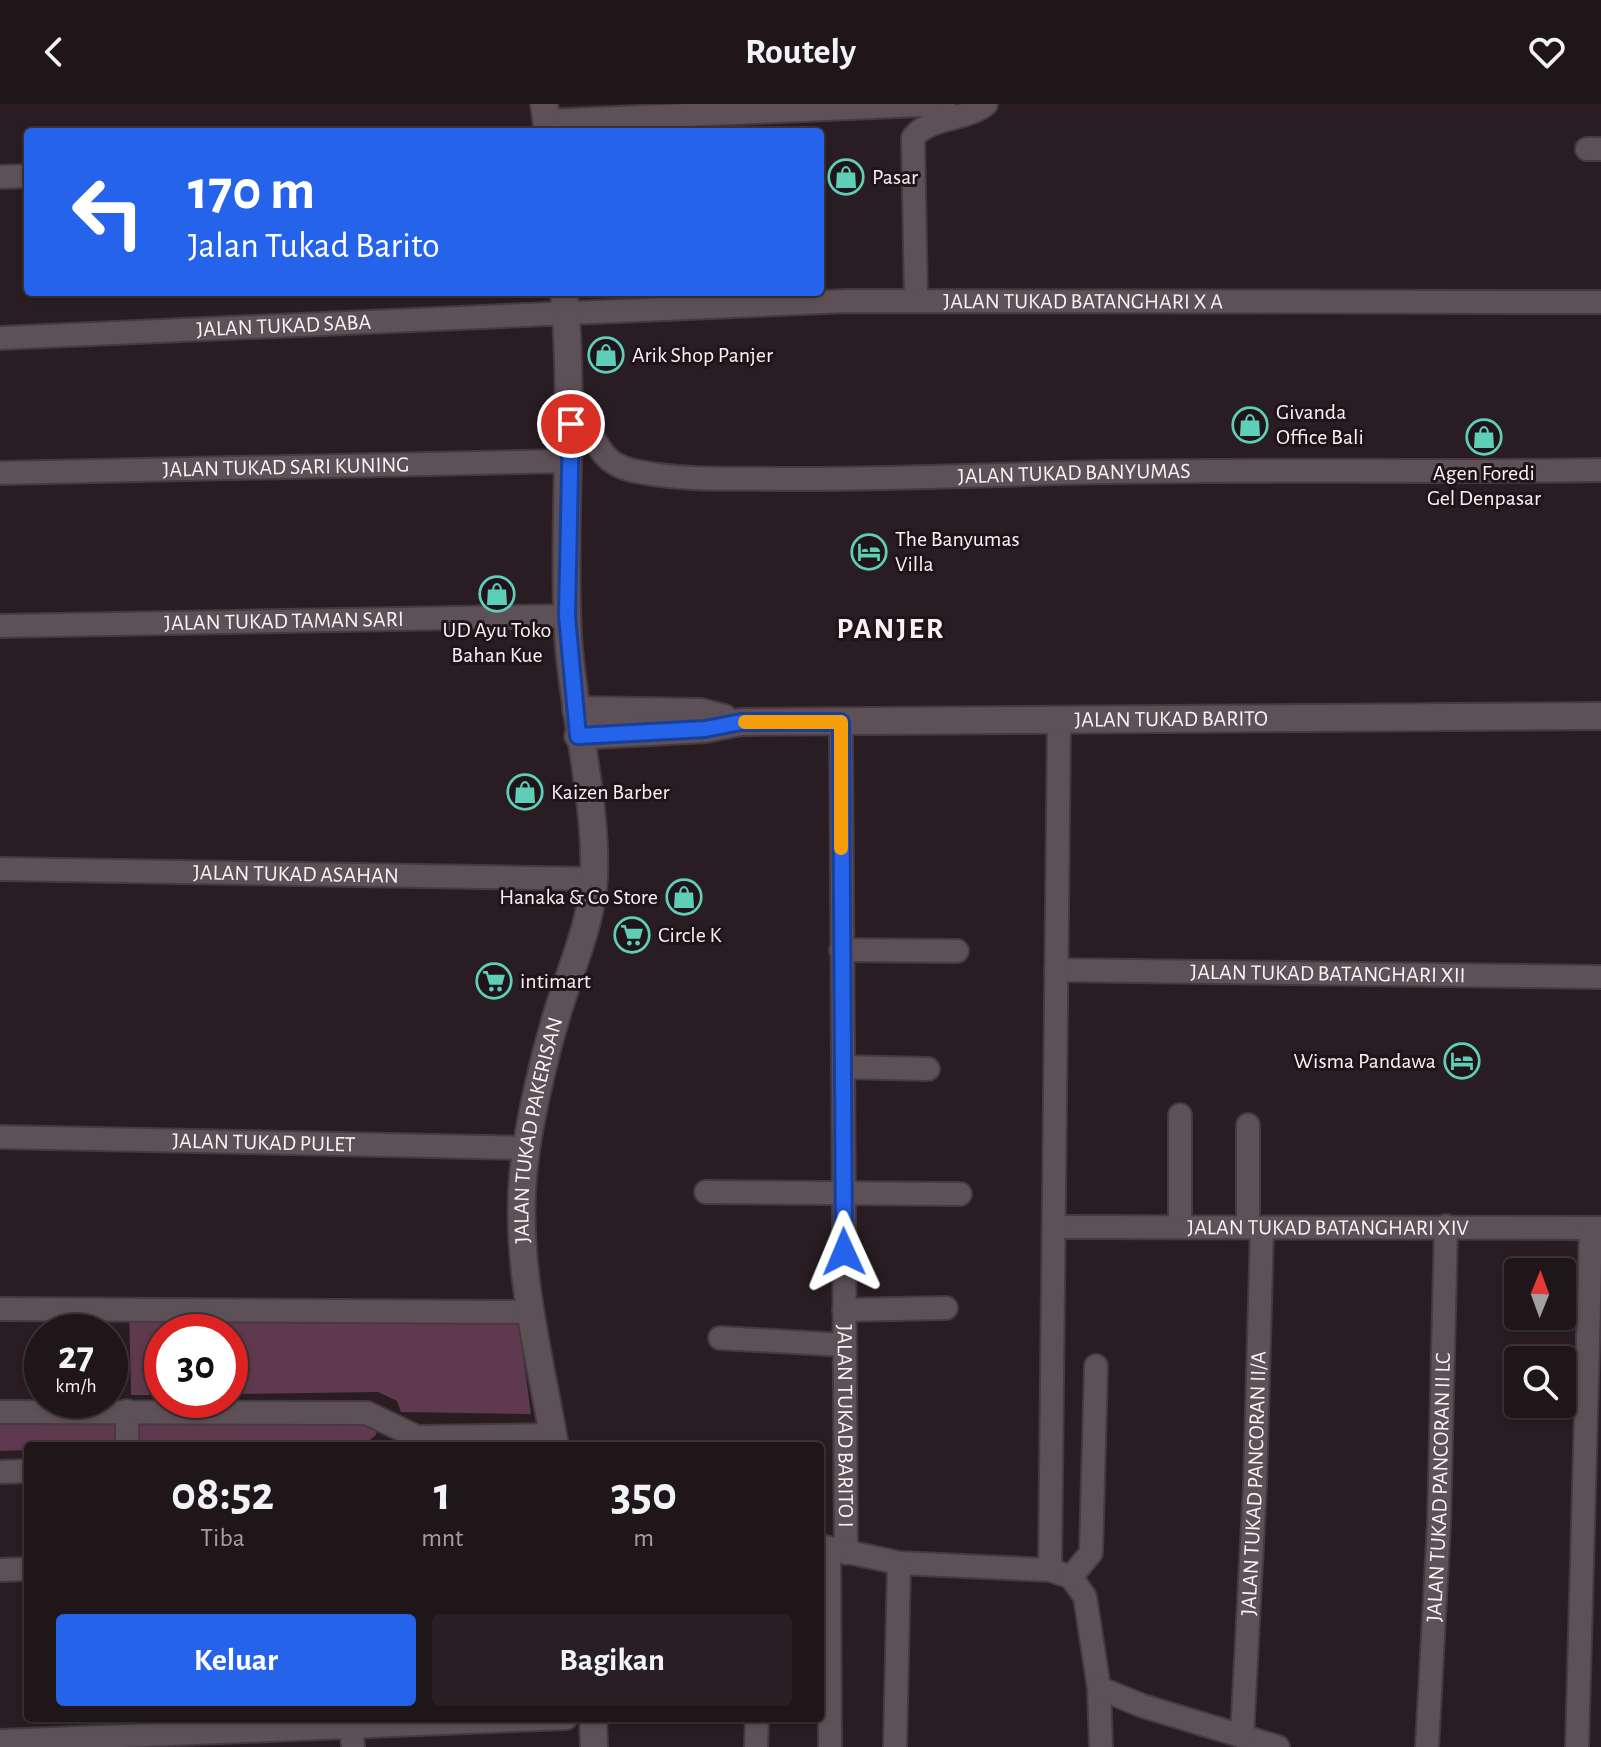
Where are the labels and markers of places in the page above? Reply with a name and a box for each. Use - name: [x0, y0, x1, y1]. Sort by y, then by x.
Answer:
- shop icon: Pasar: [827, 158, 865, 196]
- place label: Pasar: [872, 166, 918, 188]
- shop icon: Arik Shop Panjer: [587, 336, 625, 374]
- place label: Arik Shop Panjer: [632, 344, 773, 366]
- pin: [537, 390, 605, 458]
- place label: Givanda Office Bali: [1276, 401, 1364, 448]
- shop icon: Givanda Office Bali: [1231, 406, 1269, 444]
- shop icon: Agen Foredi Gel Denpasar: [1465, 418, 1503, 456]
- place label: Agen Foredi Gel Denpasar: [1427, 462, 1541, 509]
- place label: The Banyumas Villa: [895, 528, 1020, 575]
- hotel icon: The Banyumas Villa: [850, 533, 888, 571]
- shop icon: UD Ayu Toko Bahan Kue: [478, 575, 516, 613]
- place label: UD Ayu Toko Bahan Kue: [443, 619, 551, 666]
- shop icon: Kaizen Barber: [506, 773, 544, 811]
- place label: Kaizen Barber: [551, 781, 670, 803]
- shop icon: Hanaka & Co Store: [665, 878, 703, 916]
- place label: Hanaka & Co Store: [499, 886, 658, 908]
- supermarket icon: Circle K: [613, 916, 651, 954]
- place label: Circle K: [658, 924, 723, 946]
- supermarket icon: intimart: [475, 962, 513, 1000]
- place label: intimart: [520, 970, 591, 992]
- hotel icon: Wisma Pandawa: [1443, 1042, 1481, 1080]
- place label: Wisma Pandawa: [1293, 1050, 1436, 1072]

